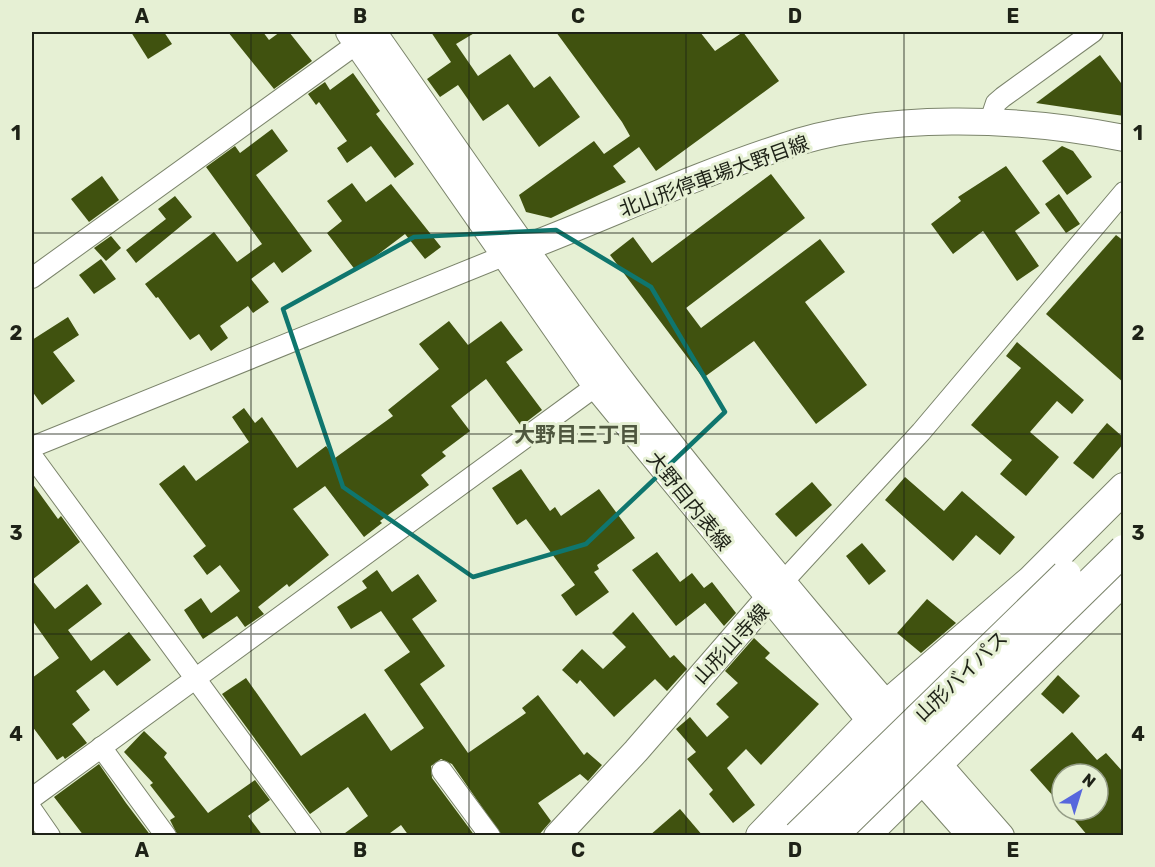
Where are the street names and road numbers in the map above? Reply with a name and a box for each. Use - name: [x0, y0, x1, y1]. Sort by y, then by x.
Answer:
- street label: 北山形停車場大野目線: [616, 131, 812, 221]
- street label: 大野目内表線: [642, 447, 736, 555]
- street label: 山形山寺線: [688, 599, 774, 689]
- street label: 山形バイパス: [910, 626, 1012, 726]

